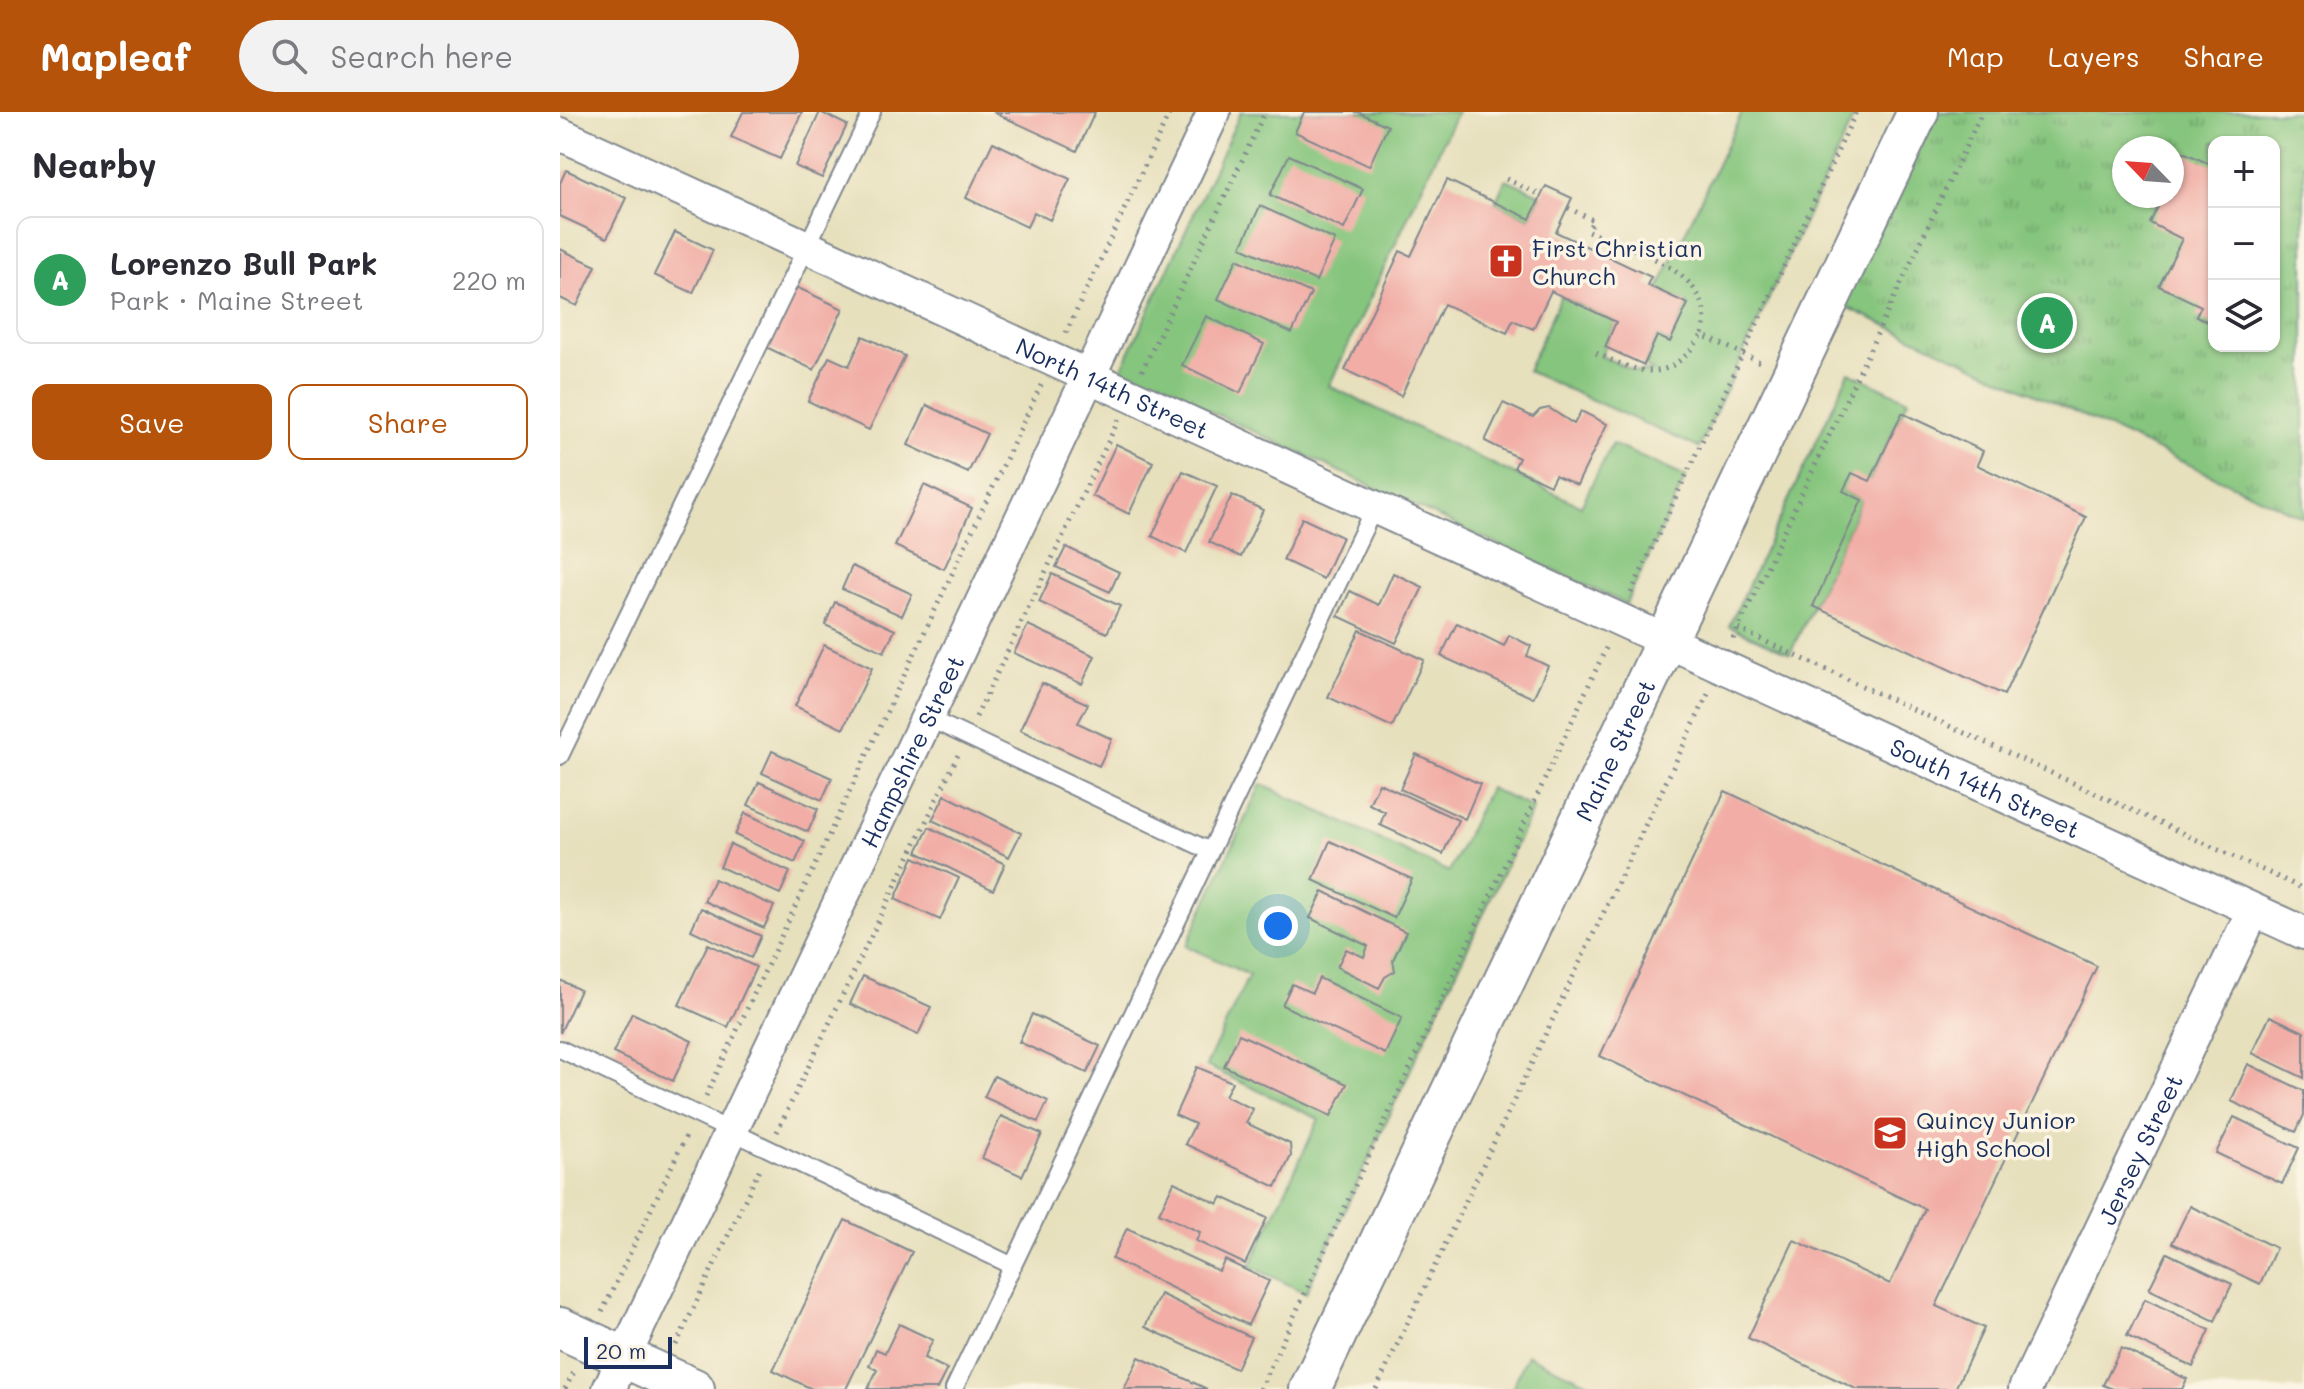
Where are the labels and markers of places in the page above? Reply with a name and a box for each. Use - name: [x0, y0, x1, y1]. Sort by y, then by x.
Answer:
- place label: First Christian Church: [1532, 232, 1703, 291]
- church icon: First Christian Church: [1487, 242, 1525, 280]
- pin: A: [2021, 293, 2073, 353]
- place label: Quincy Junior High School: [1916, 1104, 2076, 1163]
- school or university icon: Quincy Junior High School: [1871, 1114, 1909, 1152]

